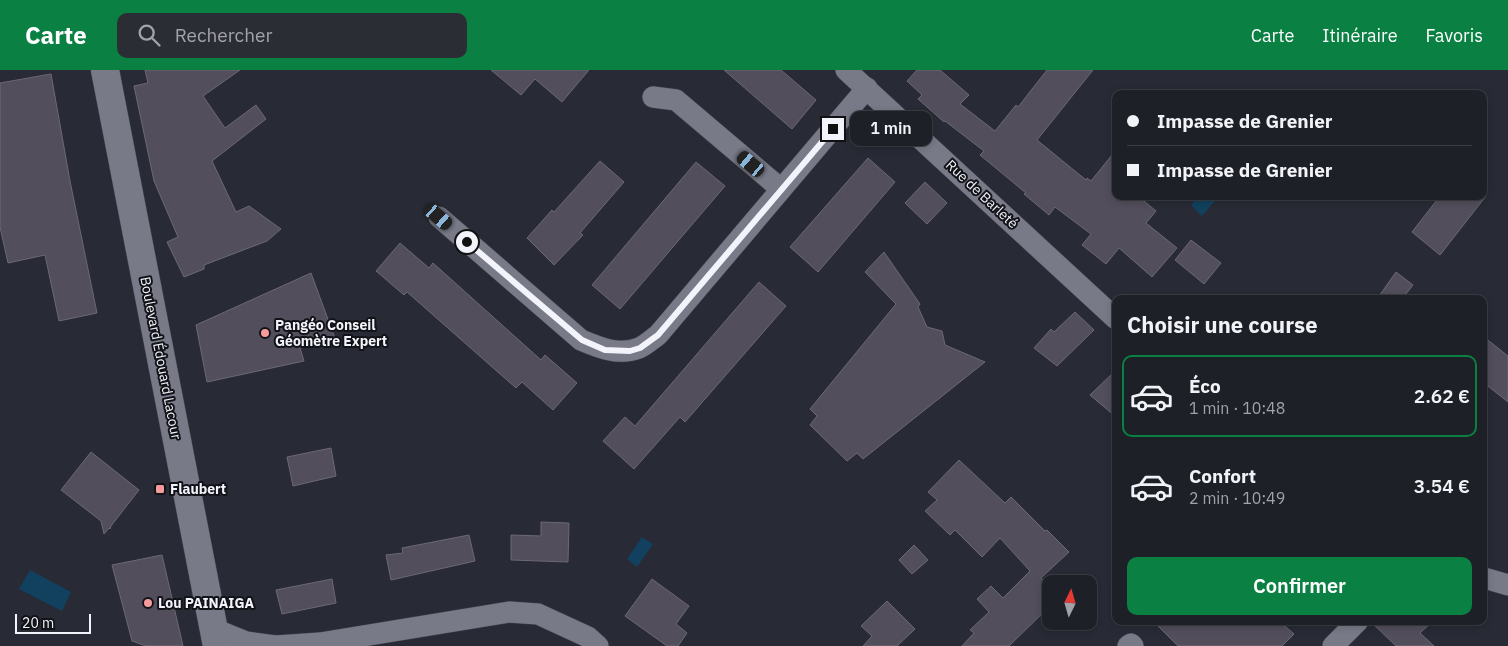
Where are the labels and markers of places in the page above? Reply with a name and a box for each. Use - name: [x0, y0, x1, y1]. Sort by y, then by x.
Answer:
- place label: Pangéo Conseil Géomètre Expert: [275, 316, 387, 350]
- marker: Pangéo Conseil Géomètre Expert: [259, 327, 271, 339]
- place label: Flaubert: [170, 480, 226, 498]
- marker: Flaubert: [154, 483, 166, 495]
- place label: Lou PAINAIGA: [158, 594, 254, 612]
- marker: Lou PAINAIGA: [142, 597, 154, 609]

